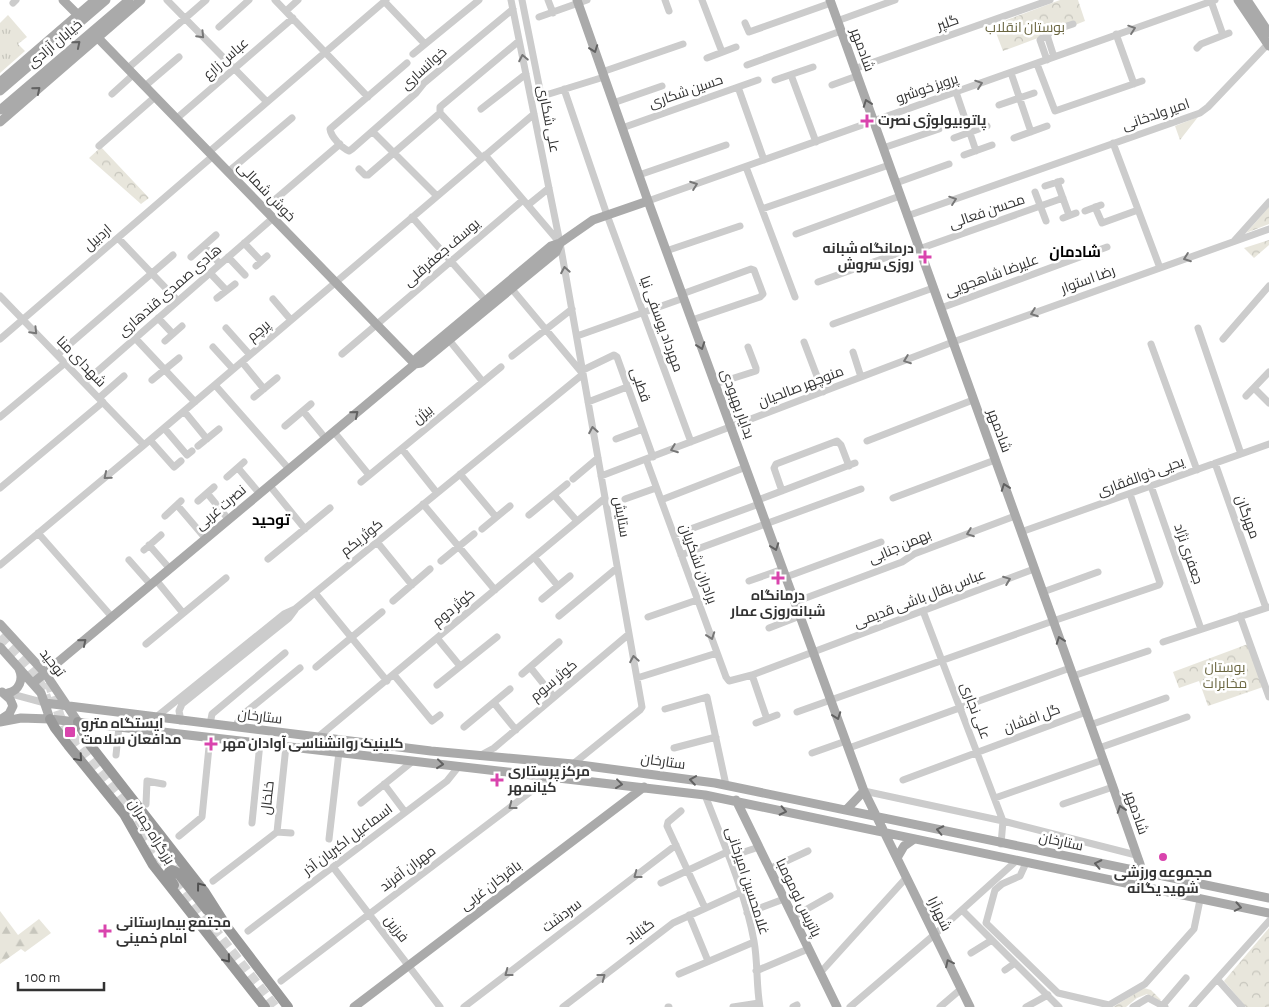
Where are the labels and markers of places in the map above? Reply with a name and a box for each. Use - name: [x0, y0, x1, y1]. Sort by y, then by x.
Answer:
- place label: پاتوبیولوژی نصرت: [878, 112, 986, 131]
- marker: پاتوبیولوژی نصرت: [860, 114, 874, 128]
- place label: درمانگاه شبانه روزی سروش: [823, 240, 914, 273]
- marker: درمانگاه شبانه روزی سروش: [918, 250, 932, 264]
- marker: درمانگاه شبانه‌روزی عمار: [771, 571, 785, 585]
- place label: درمانگاه شبانه‌روزی عمار: [729, 588, 826, 620]
- place label: ایستگاه مترو مدافعان سلامت: [81, 716, 182, 747]
- marker: ایستگاه مترو مدافعان سلامت: [63, 725, 77, 739]
- place label: کلینیک روانشناسی آوادان مهر: [221, 735, 404, 752]
- marker: کلینیک روانشناسی آوادان مهر: [204, 737, 218, 751]
- place label: مرکز پرستاری کیانمهر: [507, 765, 590, 796]
- marker: مرکز پرستاری کیانمهر: [490, 773, 504, 787]
- marker: مجموعه ورزشی شهید یگانه: [1157, 851, 1169, 863]
- place label: مجموعه ورزشی شهید یگانه: [1114, 864, 1212, 897]
- place label: مجتمع بیمارستانی امام خمینی: [116, 916, 231, 948]
- marker: مجتمع بیمارستانی امام خمینی: [98, 924, 112, 938]

